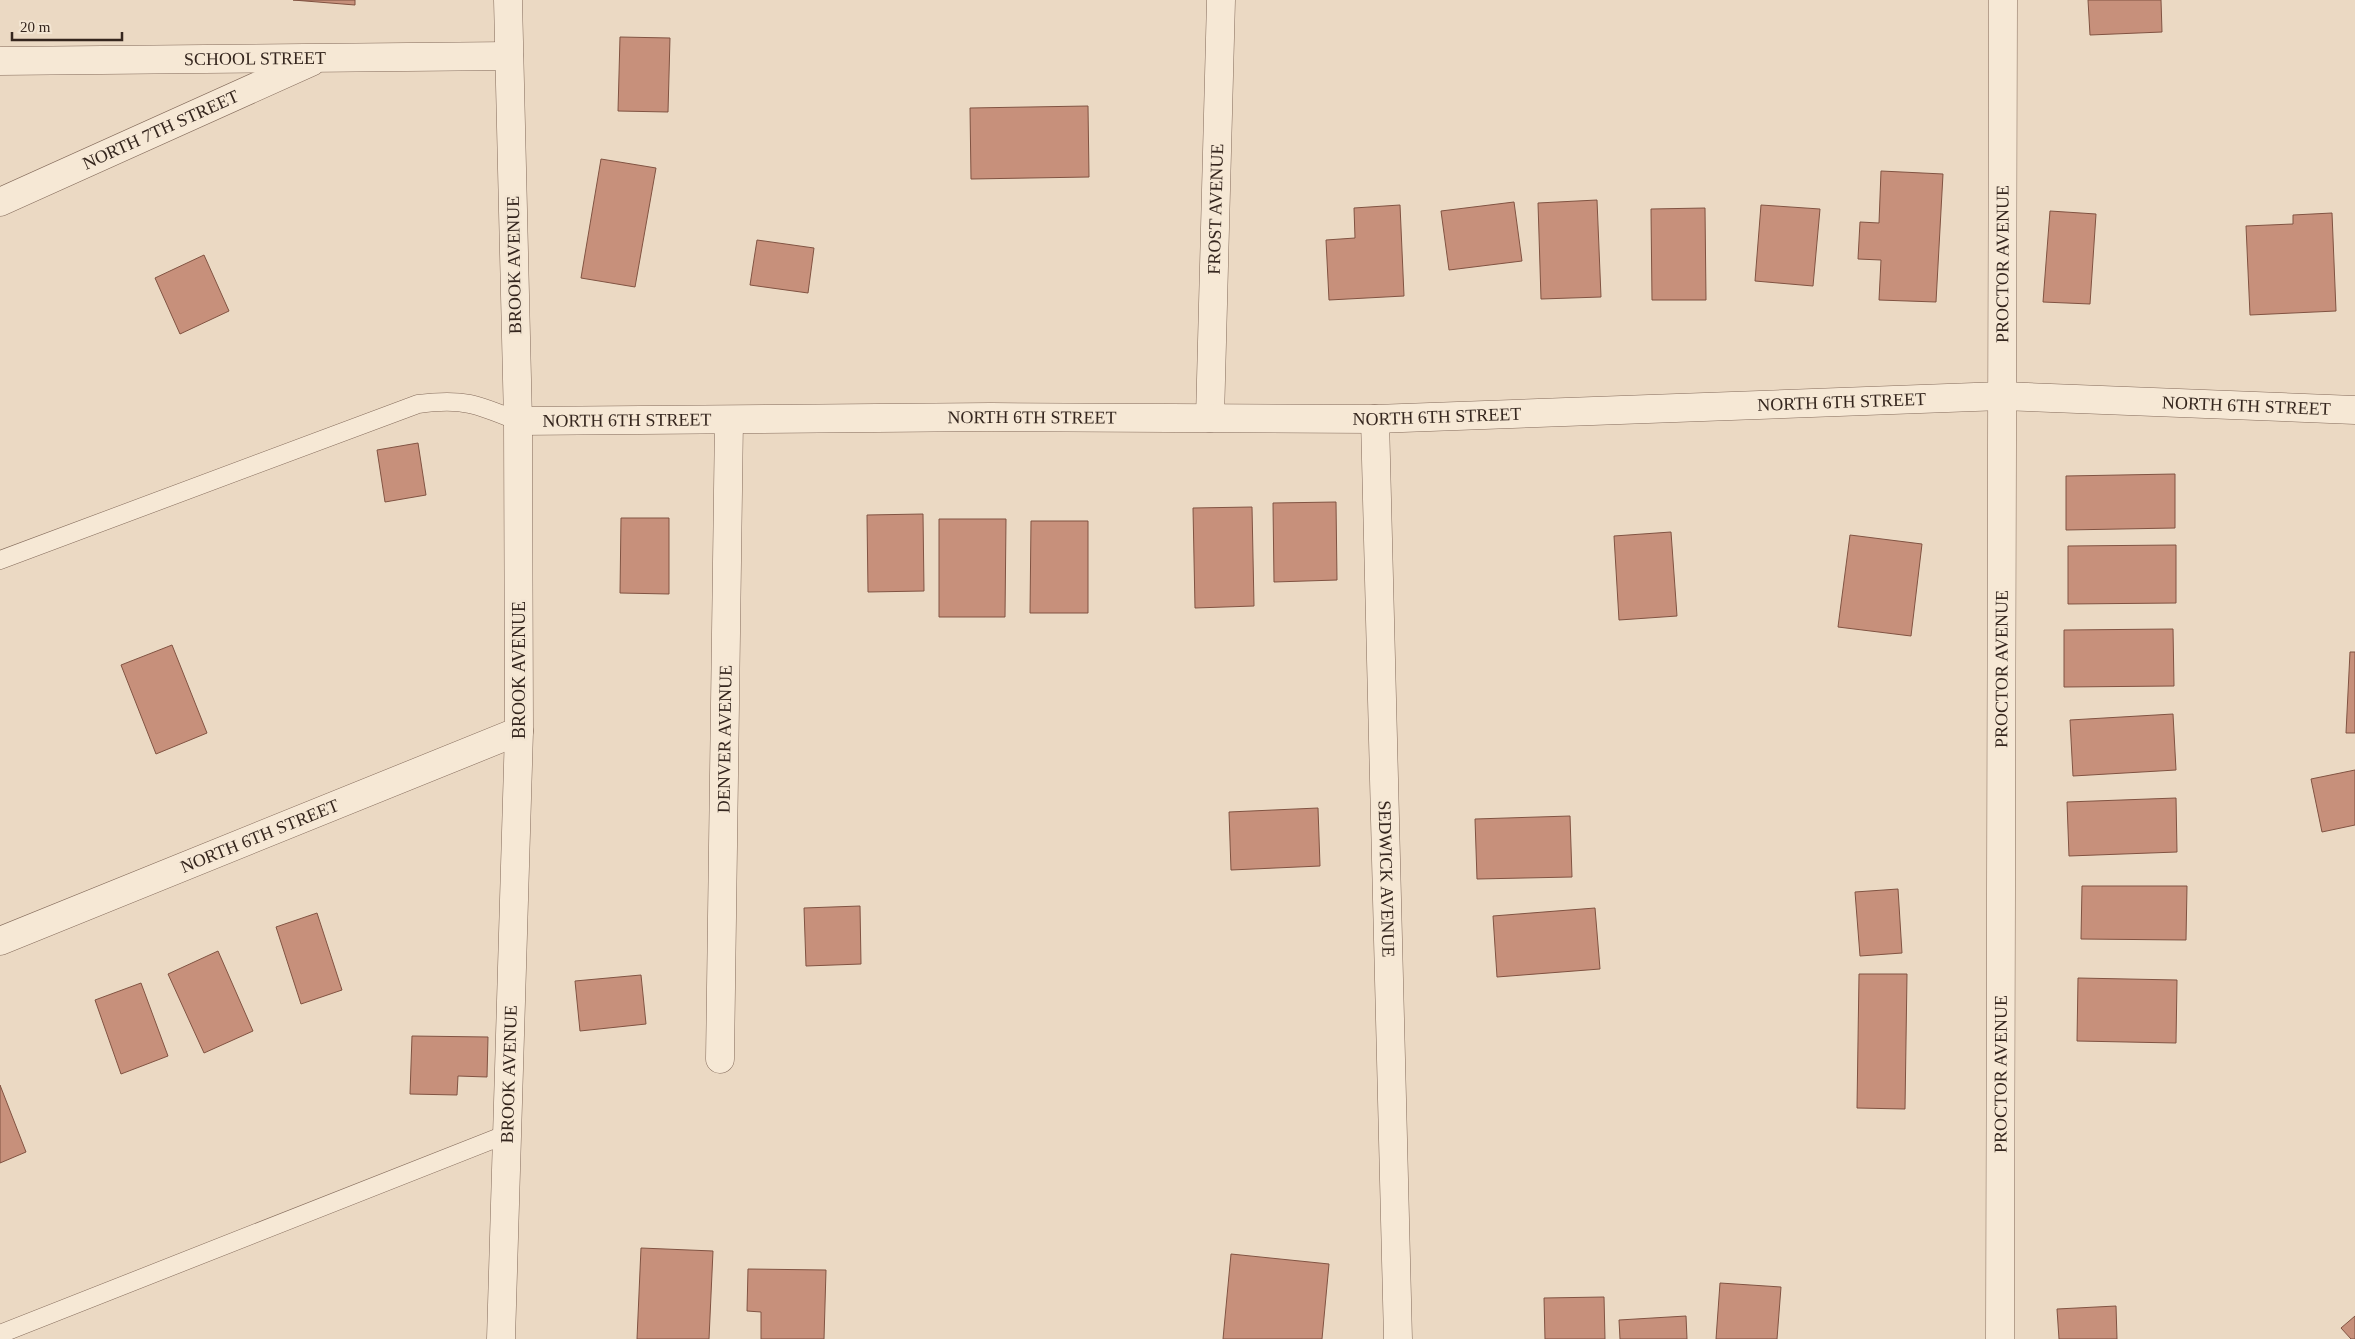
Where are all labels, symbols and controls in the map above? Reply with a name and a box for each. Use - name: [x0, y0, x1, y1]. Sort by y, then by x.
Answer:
- scale bar: [12, 10, 122, 42]
- text: 20 m: [20, 19, 51, 35]
- street label: SCHOOL STREET: [184, 48, 326, 69]
- street label: NORTH 7TH STREET: [79, 86, 242, 174]
- street label: FROST AVENUE: [1204, 143, 1227, 275]
- street label: PROCTOR AVENUE: [1992, 185, 2013, 343]
- street label: BROOK AVENUE: [503, 196, 525, 334]
- street label: NORTH 6TH STREET: [1757, 389, 1926, 415]
- street label: NORTH 6TH STREET: [2162, 392, 2331, 419]
- street label: NORTH 6TH STREET: [1352, 404, 1522, 429]
- street label: NORTH 6TH STREET: [947, 407, 1117, 428]
- street label: NORTH 6TH STREET: [542, 409, 712, 431]
- street label: PROCTOR AVENUE: [1991, 590, 2012, 748]
- street label: BROOK AVENUE: [509, 601, 529, 739]
- street label: DENVER AVENUE: [713, 665, 736, 813]
- street label: NORTH 6TH STREET: [177, 795, 342, 877]
- street label: SEDWICK AVENUE: [1375, 800, 1398, 958]
- street label: PROCTOR AVENUE: [1990, 995, 2011, 1153]
- street label: BROOK AVENUE: [497, 1005, 521, 1143]

